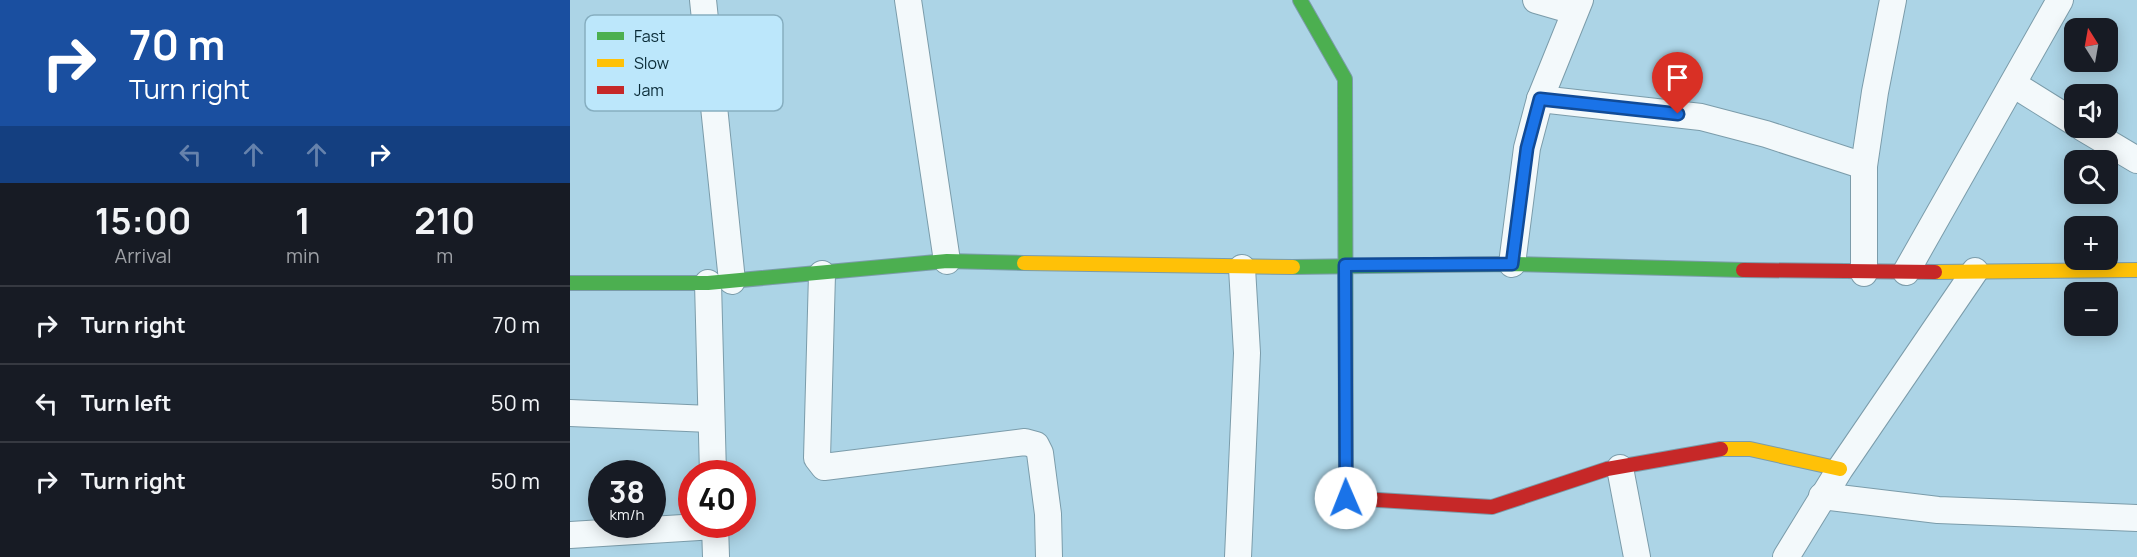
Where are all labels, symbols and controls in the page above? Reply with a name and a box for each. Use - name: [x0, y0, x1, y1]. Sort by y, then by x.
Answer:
- text: 70 m: [129, 15, 225, 73]
- legend: [585, 15, 783, 111]
- north arrow: [2064, 18, 2118, 72]
- map controls: [2064, 18, 2118, 336]
- icon: right: [30, 24, 108, 102]
- text: Fast: [634, 25, 665, 47]
- text: Slow: [634, 52, 669, 74]
- pin: [1652, 52, 1703, 114]
- icon: arrive: [1661, 61, 1694, 94]
- text: Turn right: [129, 70, 250, 107]
- text: Jam: [634, 79, 664, 101]
- button: sound: [2064, 84, 2118, 138]
- icon: left: [174, 138, 207, 171]
- icon: ahead: [237, 138, 270, 171]
- icon: ahead: [300, 138, 333, 171]
- icon: right: [363, 138, 396, 171]
- button: search: [2064, 150, 2118, 204]
- text: 15:00: [95, 196, 191, 245]
- text: 1: [295, 196, 311, 245]
- text: 210: [414, 196, 475, 245]
- button: +: [2064, 216, 2118, 270]
- text: Arrival: [114, 242, 172, 269]
- text: min: [286, 242, 320, 269]
- text: m: [436, 242, 453, 269]
- button: −: [2064, 282, 2118, 336]
- icon: right: [30, 309, 63, 342]
- text: Turn right: [81, 310, 186, 340]
- text: 70 m: [492, 310, 540, 340]
- icon: left: [30, 387, 63, 420]
- text: Turn left: [81, 388, 171, 418]
- text: 50 m: [491, 388, 540, 418]
- speed limit sign: 40: [678, 460, 756, 538]
- icon: right: [30, 465, 63, 498]
- text: Turn right: [81, 466, 186, 496]
- text: 50 m: [491, 466, 540, 496]
- position arrow: [1314, 466, 1378, 530]
- text: 38: [609, 471, 645, 512]
- text: km/h: [610, 504, 644, 525]

